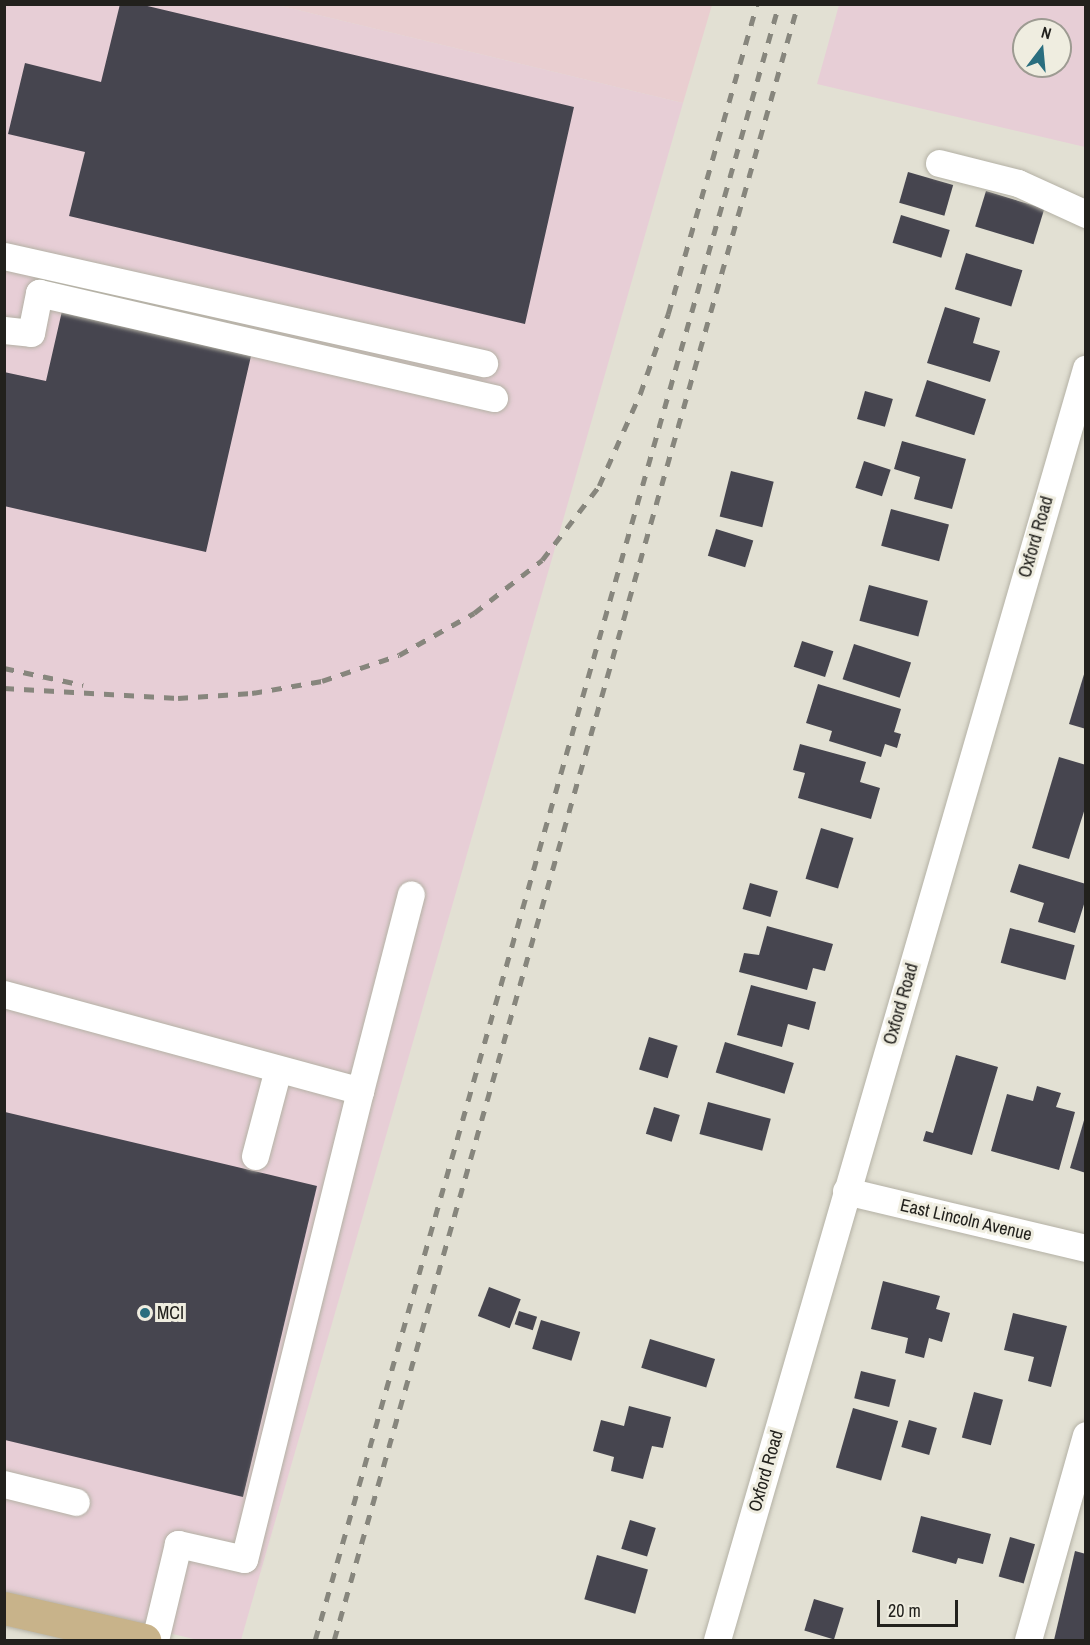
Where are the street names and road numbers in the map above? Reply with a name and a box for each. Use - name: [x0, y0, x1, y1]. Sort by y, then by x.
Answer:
- street label: Oxford Road: [1014, 494, 1058, 580]
- street label: Oxford Road: [879, 961, 923, 1047]
- street label: East Lincoln Avenue: [898, 1194, 1034, 1246]
- street label: Oxford Road: [744, 1428, 788, 1514]

